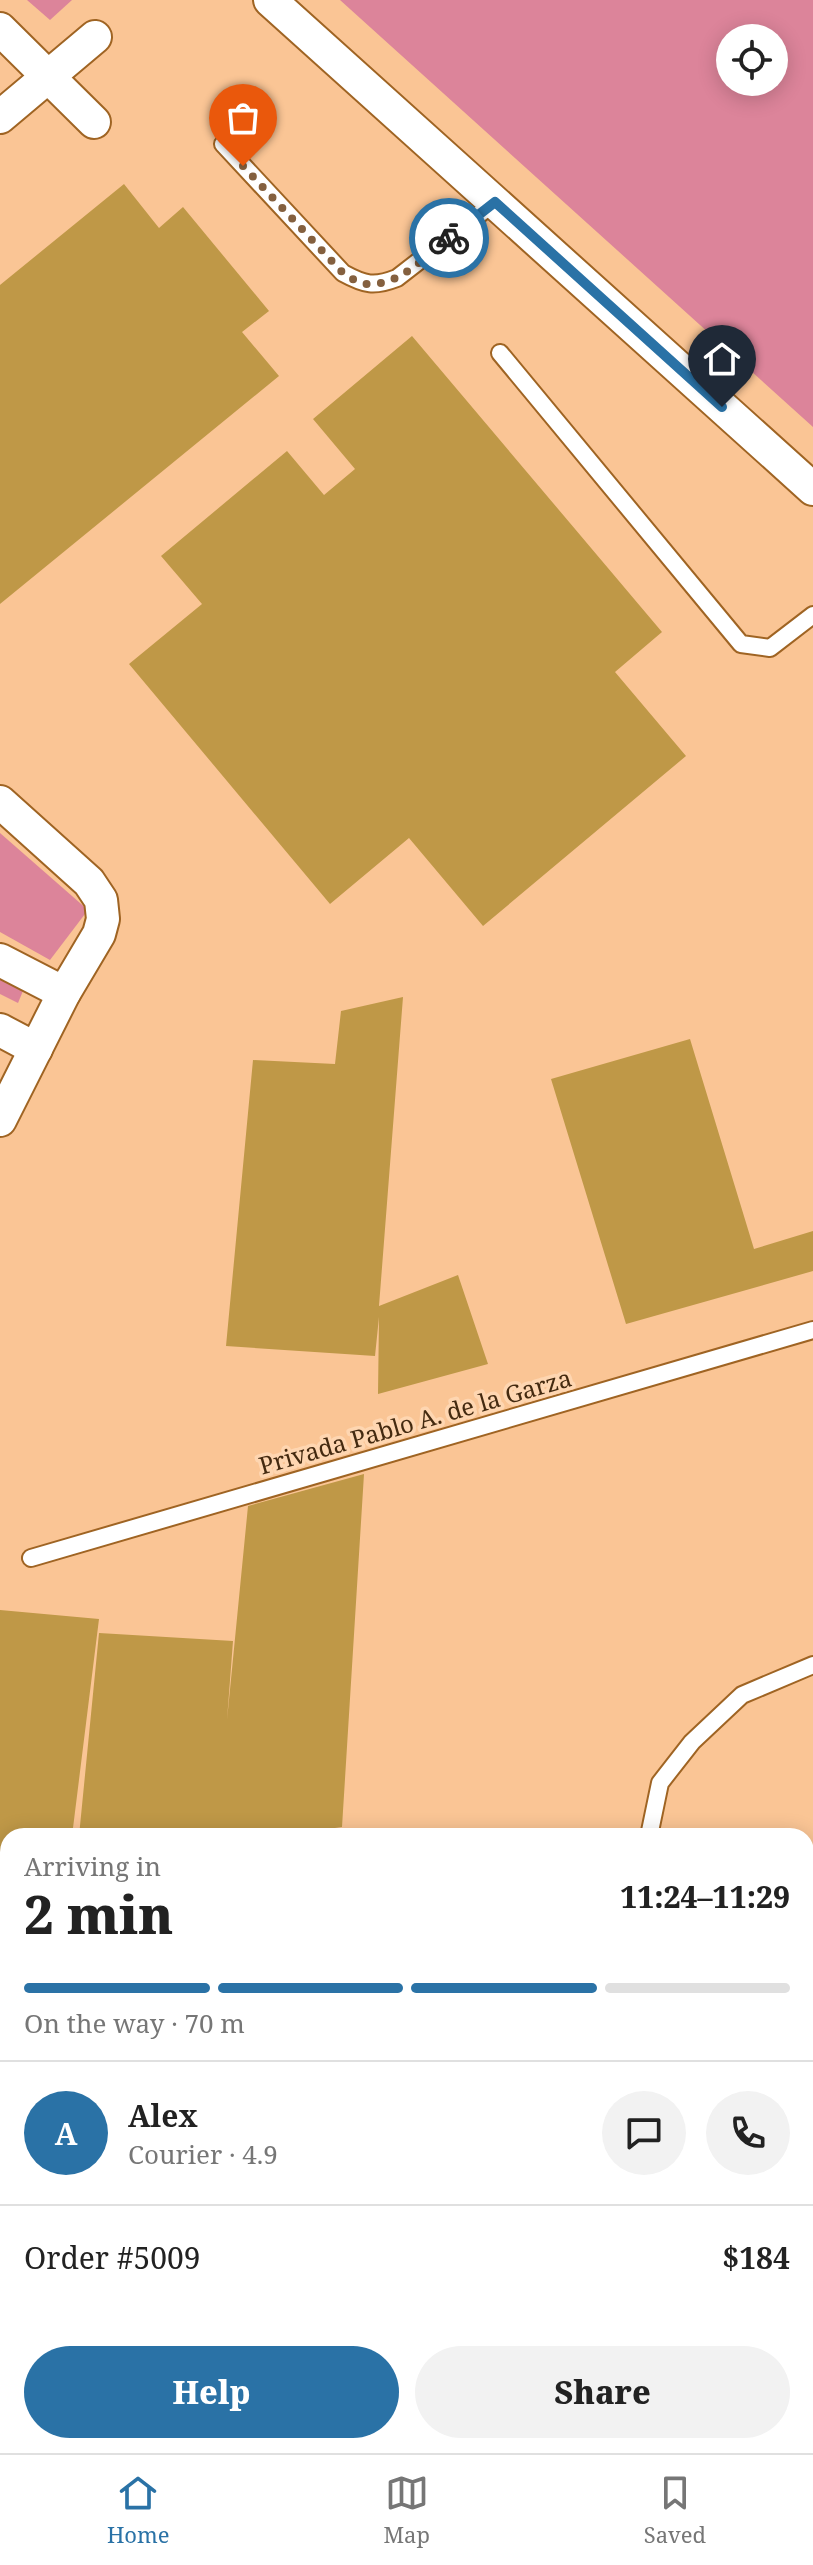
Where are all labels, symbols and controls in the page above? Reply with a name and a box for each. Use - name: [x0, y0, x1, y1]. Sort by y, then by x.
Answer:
- map controls: [716, 24, 788, 96]
- button: locate: [716, 24, 788, 96]
- pin: [209, 84, 277, 166]
- icon: bag: [221, 96, 265, 140]
- courier: [409, 198, 489, 278]
- icon: bike: [427, 216, 471, 260]
- pin: [688, 325, 756, 407]
- icon: home: [700, 337, 744, 381]
- street label: Privada Pablo A. de la Garza: [255, 1361, 575, 1481]
- text: Arriving in: [24, 1848, 161, 1884]
- text: 11:24–11:29: [620, 1876, 790, 1917]
- text: 2 min: [24, 1878, 173, 1949]
- text: On the way · 70 m: [24, 2005, 245, 2041]
- button: chat: [602, 2091, 686, 2175]
- button: phone: [706, 2091, 790, 2175]
- text: Alex: [128, 2095, 198, 2136]
- text: A: [55, 2113, 77, 2154]
- text: Courier · 4.9: [128, 2136, 278, 2172]
- text: Order #5009: [24, 2237, 201, 2278]
- text: $184: [722, 2237, 790, 2278]
- button: Help: [24, 2346, 399, 2438]
- button: Share: [415, 2346, 790, 2438]
- tab: Home: [107, 2471, 170, 2549]
- tab: Map: [383, 2471, 430, 2549]
- tab: Saved: [644, 2471, 706, 2549]

